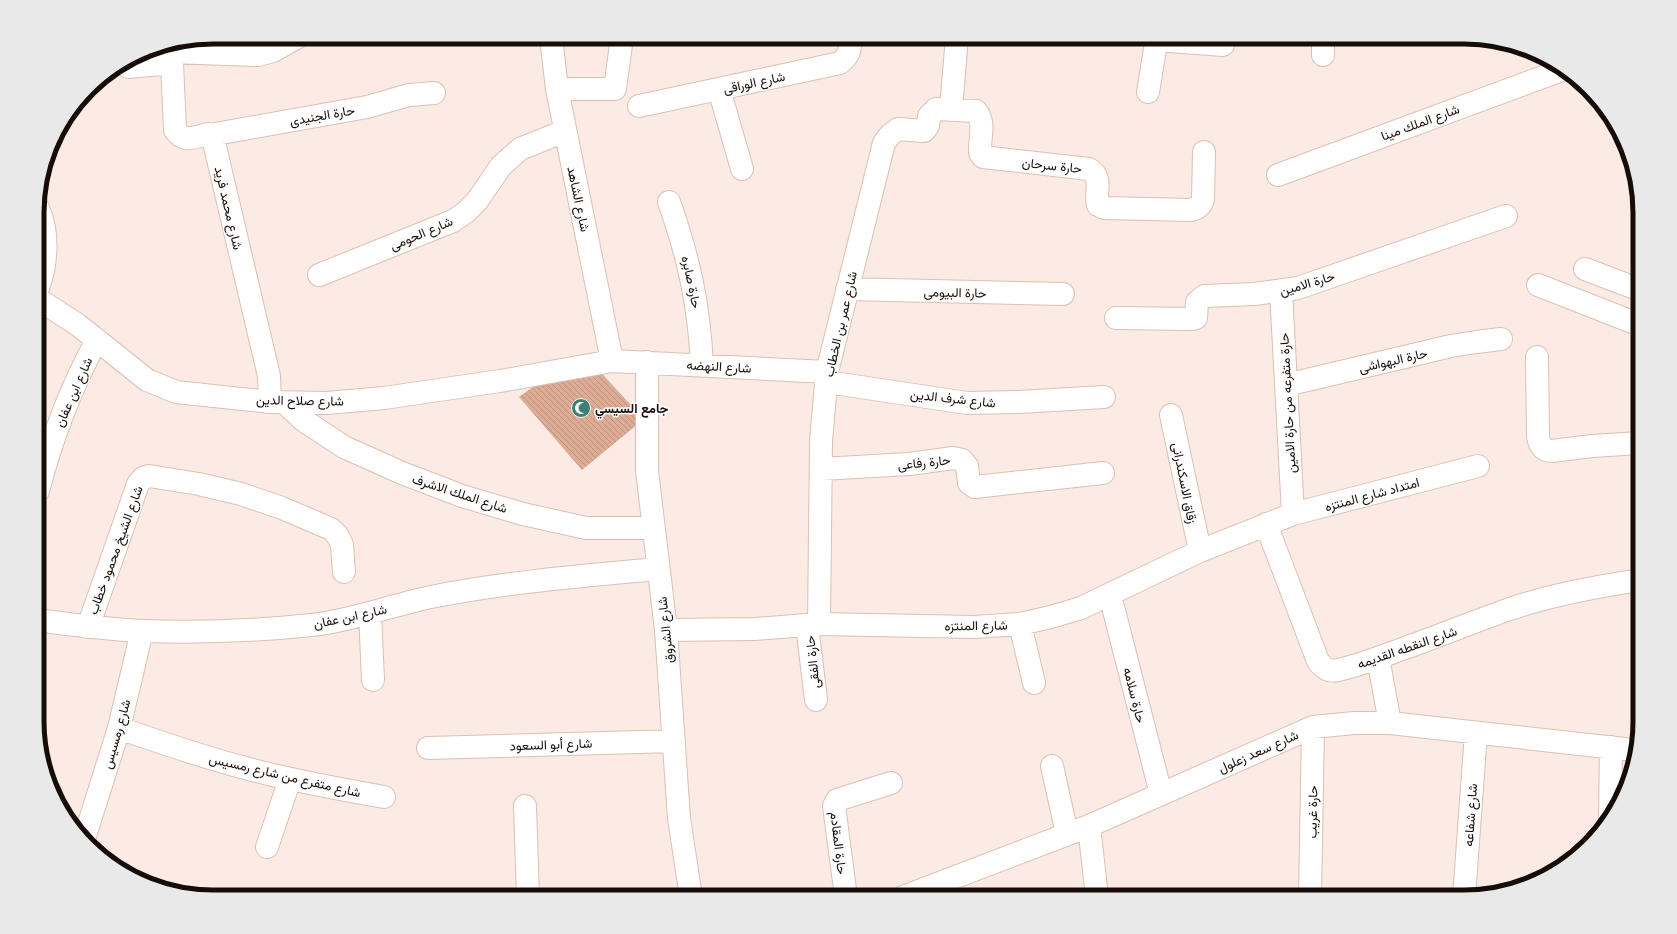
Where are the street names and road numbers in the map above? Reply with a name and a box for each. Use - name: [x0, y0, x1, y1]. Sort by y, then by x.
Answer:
- street label: شارع الوراقى: [721, 67, 787, 98]
- street label: شارع الملك مينا: [1378, 99, 1462, 146]
- street label: حارة الجنيدى: [288, 100, 356, 130]
- street label: حارة سرحان: [1021, 153, 1083, 177]
- street label: شارع محمد فريد: [210, 165, 247, 252]
- street label: شارع الشاهد: [562, 165, 595, 234]
- street label: شارع الحومى: [387, 212, 456, 255]
- street label: حارة صابره: [678, 254, 706, 310]
- street label: حارة الامين: [1277, 266, 1337, 299]
- street label: شارع عمر بن الخطاب: [819, 269, 862, 379]
- street label: حارة البيومى: [923, 282, 987, 302]
- street label: حارة متفرعه من حارة الامين: [1274, 332, 1300, 474]
- street label: حارة البهواشى: [1357, 343, 1430, 377]
- street label: شارع ابن عفان: [50, 354, 97, 430]
- street label: شارع النهضه: [686, 355, 752, 378]
- street label: شارع شرف الدين: [909, 385, 997, 412]
- street label: شارع صلاح الدين: [256, 390, 344, 411]
- street label: زقاق الاسكندرانى: [1168, 441, 1202, 525]
- street label: حارة رفاعى: [897, 450, 952, 474]
- street label: شارع الملك الاشرف: [410, 469, 510, 518]
- street label: امتداد شارع المنتزه: [1323, 473, 1422, 516]
- street label: شارع الشيخ محمود خطاب: [83, 483, 148, 617]
- street label: شارع الشروق: [653, 596, 678, 664]
- street label: شارع ابن عفان: [312, 599, 389, 634]
- street label: شارع المنتزه: [944, 615, 1008, 636]
- street label: شارع النقطه القديمه: [1355, 621, 1460, 673]
- street label: حارة الفقى: [800, 634, 824, 689]
- street label: حارة سلامه: [1119, 665, 1151, 725]
- street label: شارع رمسيس: [97, 697, 135, 771]
- street label: شارع سعد زعلول: [1215, 725, 1301, 778]
- street label: شارع أبو السعود: [509, 734, 593, 755]
- street label: شارع متفرع من شارع رمسيس: [207, 749, 363, 802]
- street label: شارع شفاعه: [1459, 783, 1482, 847]
- street label: حارة غريب: [1303, 785, 1321, 839]
- street label: حارة المقادم: [826, 811, 852, 876]

